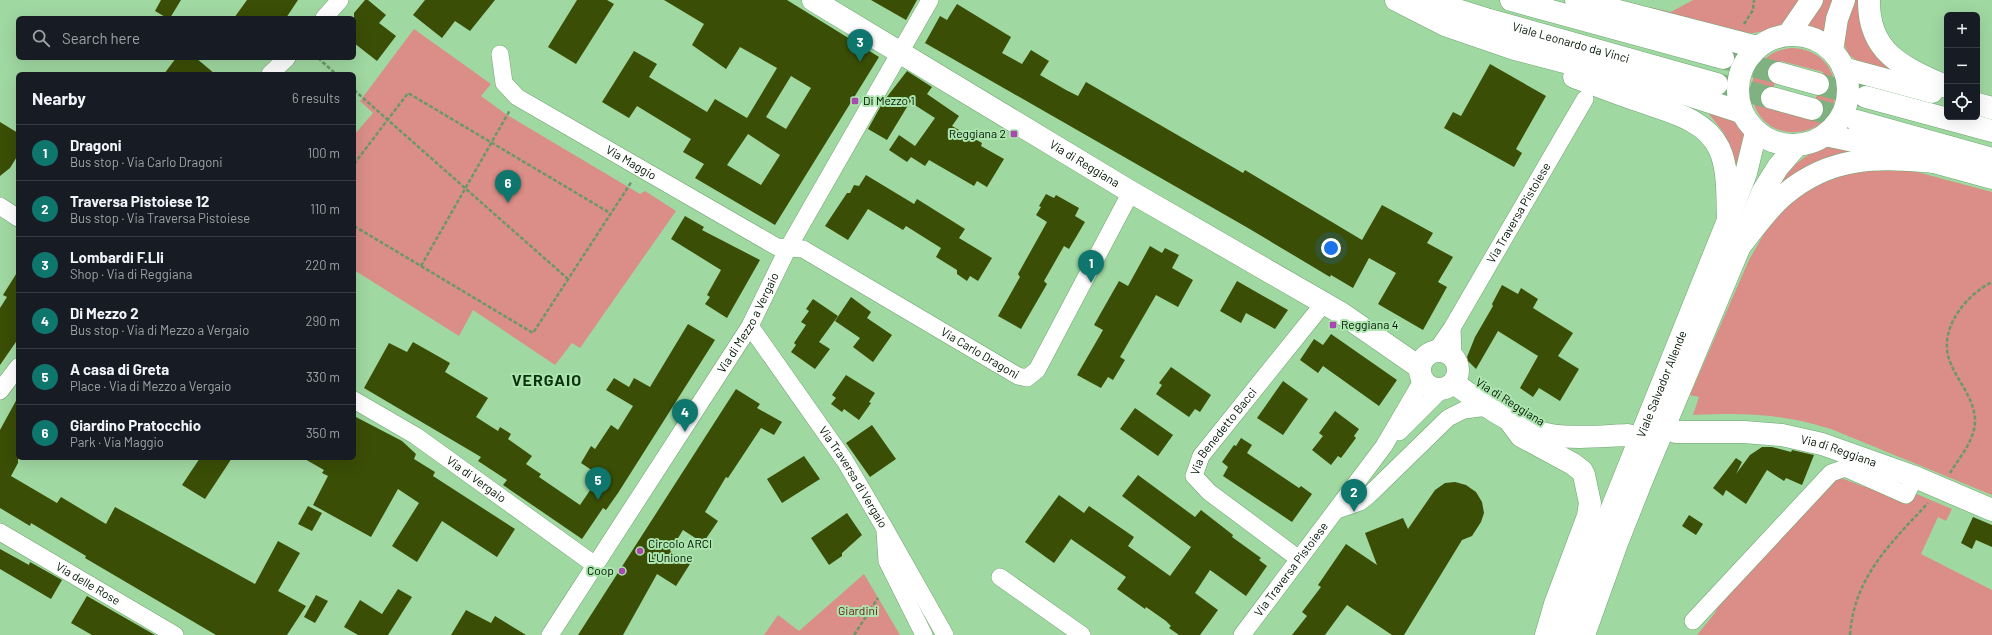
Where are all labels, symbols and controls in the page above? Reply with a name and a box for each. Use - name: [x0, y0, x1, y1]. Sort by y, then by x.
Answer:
- map controls: [1944, 12, 1980, 120]
- button: +: [1944, 12, 1980, 48]
- search box: [16, 16, 356, 60]
- street label: Viale Leonardo da Vinci: [1511, 19, 1631, 65]
- icon: search: [30, 27, 52, 49]
- text: Search here: [62, 29, 140, 47]
- pin: 3: [847, 29, 873, 62]
- button: −: [1944, 48, 1980, 84]
- button: locate: [1944, 84, 1980, 120]
- text: Nearby: [32, 88, 86, 108]
- text: 6 results: [292, 90, 340, 106]
- place label: Di Mezzo 1: [863, 93, 915, 107]
- marker: Di Mezzo 1: [850, 96, 860, 106]
- place label: Reggiana 2: [949, 126, 1006, 140]
- marker: Reggiana 2: [1009, 129, 1019, 139]
- text: Dragoni: [70, 136, 122, 154]
- street label: Via di Reggiana: [1047, 137, 1122, 189]
- street label: Via Maggio: [604, 142, 659, 182]
- text: 1: [43, 145, 47, 161]
- text: 100 m: [307, 145, 340, 161]
- text: Bus stop · Via Carlo Dragoni: [70, 154, 223, 170]
- street label: Via Traversa Pistoiese: [1483, 160, 1553, 265]
- pin: 6: [495, 170, 521, 203]
- text: Traversa Pistoiese 12: [70, 192, 209, 210]
- text: 2: [41, 201, 49, 217]
- text: 110 m: [310, 201, 340, 217]
- text: Bus stop · Via Traversa Pistoiese: [70, 210, 250, 226]
- your location: [1321, 238, 1341, 258]
- text: Lombardi F.Lli: [70, 248, 164, 266]
- pin: 1: [1078, 250, 1104, 283]
- text: 3: [41, 257, 49, 273]
- text: 220 m: [305, 257, 340, 273]
- text: Shop · Via di Reggiana: [70, 266, 192, 282]
- street label: Via di Mezzo a Vergaio: [714, 270, 781, 375]
- text: Di Mezzo 2: [70, 304, 139, 322]
- text: 4: [41, 313, 49, 329]
- text: 290 m: [306, 313, 340, 329]
- place label: Reggiana 4: [1341, 317, 1398, 331]
- marker: Reggiana 4: [1328, 320, 1338, 330]
- text: Bus stop · Via di Mezzo a Vergaio: [70, 322, 249, 338]
- street label: Via Carlo Dragoni: [939, 324, 1022, 381]
- street label: Viale Salvador Allende: [1633, 328, 1689, 439]
- text: A casa di Greta: [70, 360, 169, 378]
- text: 5: [41, 369, 49, 385]
- text: 330 m: [306, 369, 340, 385]
- district label: VERGAIO: [512, 370, 582, 389]
- street label: Via di Reggiana: [1473, 374, 1548, 428]
- text: Place · Via di Mezzo a Vergaio: [70, 378, 231, 394]
- street label: Via Benedetto Bacci: [1187, 385, 1259, 477]
- pin: 4: [672, 399, 698, 432]
- text: Giardino Pratocchio: [70, 416, 201, 434]
- street label: Via Traversa di Vergaio: [817, 423, 891, 530]
- text: 6: [42, 425, 48, 441]
- text: 350 m: [306, 425, 340, 441]
- street label: Via di Reggiana: [1800, 431, 1879, 469]
- text: Park · Via Maggio: [70, 434, 164, 450]
- street label: Via di Vergaio: [444, 452, 509, 505]
- pin: 5: [585, 467, 611, 500]
- pin: 2: [1341, 479, 1367, 512]
- street label: Via Traversa Pistoiese: [1251, 519, 1330, 619]
- place label: Circolo ARCI L'Unione: [648, 536, 712, 564]
- marker: Circolo ARCI L'Unione: [635, 546, 645, 556]
- street label: Via delle Rose: [54, 559, 123, 607]
- place label: Coop: [587, 563, 614, 577]
- marker: Coop: [617, 566, 627, 576]
- park label: Giardini: [838, 603, 878, 617]

